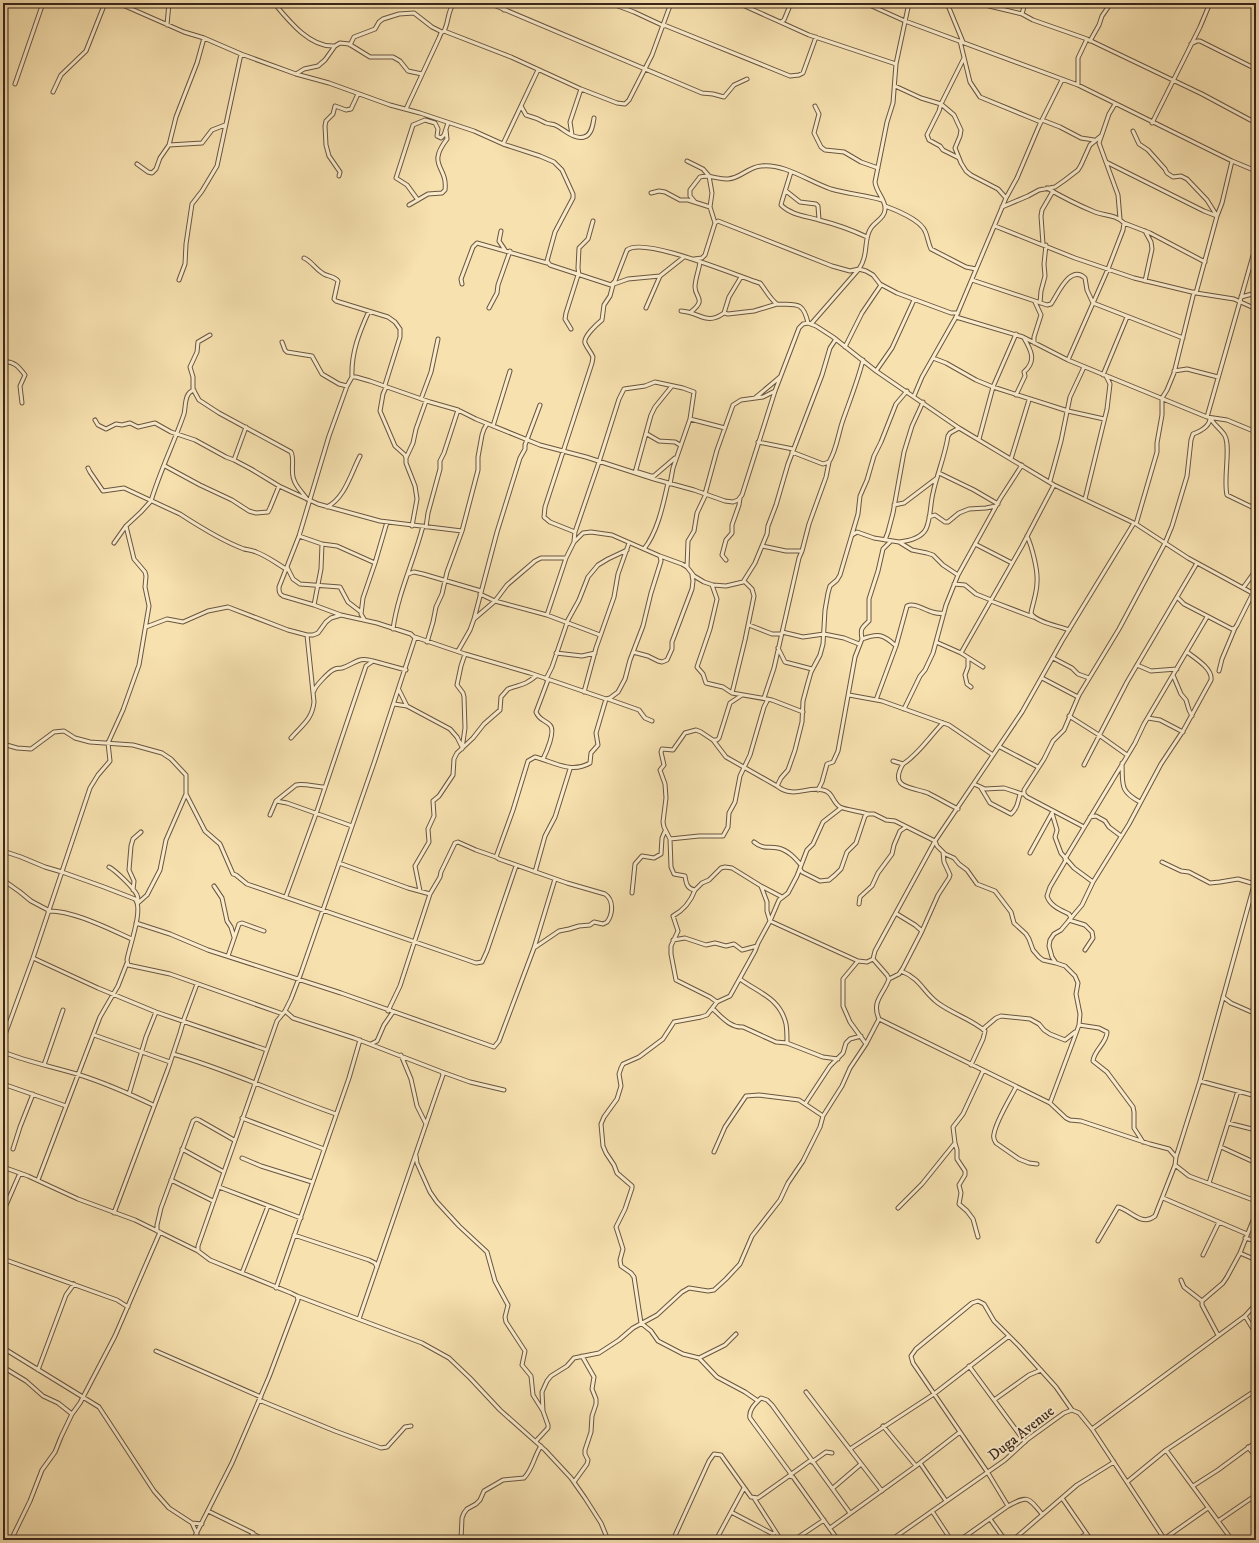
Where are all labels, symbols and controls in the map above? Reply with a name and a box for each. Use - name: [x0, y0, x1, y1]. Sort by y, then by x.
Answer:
- street label: Duga Avenue: [985, 1402, 1058, 1465]

